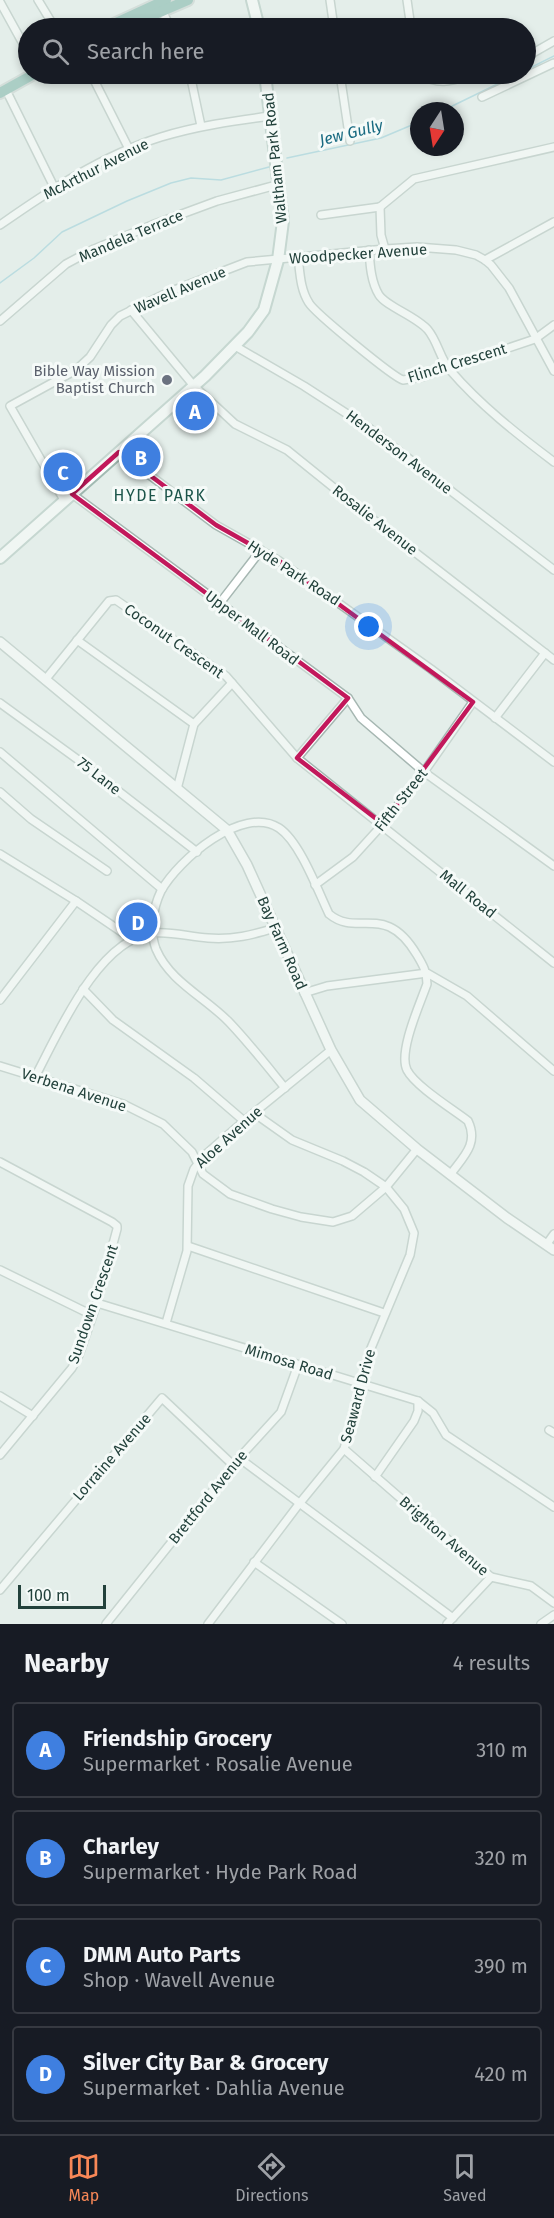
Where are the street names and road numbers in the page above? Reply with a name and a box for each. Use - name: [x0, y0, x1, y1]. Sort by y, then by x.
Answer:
- street label: Waltham Park Road: [259, 92, 291, 224]
- street label: McArthur Avenue: [40, 135, 152, 203]
- street label: Mandela Terrace: [76, 206, 186, 266]
- street label: Woodpecker Avenue: [288, 240, 428, 268]
- street label: Wavell Avenue: [131, 263, 229, 317]
- street label: Flinch Crescent: [405, 339, 509, 387]
- street label: Henderson Avenue: [342, 406, 456, 498]
- street label: Rosalie Avenue: [329, 481, 421, 559]
- street label: Hyde Park Road: [244, 536, 344, 610]
- street label: Upper Mall Road: [202, 587, 302, 669]
- street label: Coconut Crescent: [121, 600, 228, 682]
- street label: 75 Lane: [74, 753, 124, 799]
- street label: Fifth Street: [371, 764, 432, 835]
- street label: Mall Road: [436, 866, 500, 922]
- street label: Bay Farm Road: [253, 894, 311, 992]
- street label: Verbena Avenue: [19, 1064, 129, 1116]
- street label: Aloe Avenue: [192, 1102, 266, 1172]
- street label: Sundown Crescent: [64, 1241, 122, 1366]
- street label: Mimosa Road: [243, 1340, 335, 1384]
- street label: Seaward Drive: [337, 1347, 379, 1445]
- street label: Lorraine Avenue: [69, 1410, 155, 1504]
- street label: Brettford Avenue: [165, 1447, 251, 1547]
- street label: Brighton Avenue: [396, 1492, 492, 1580]

